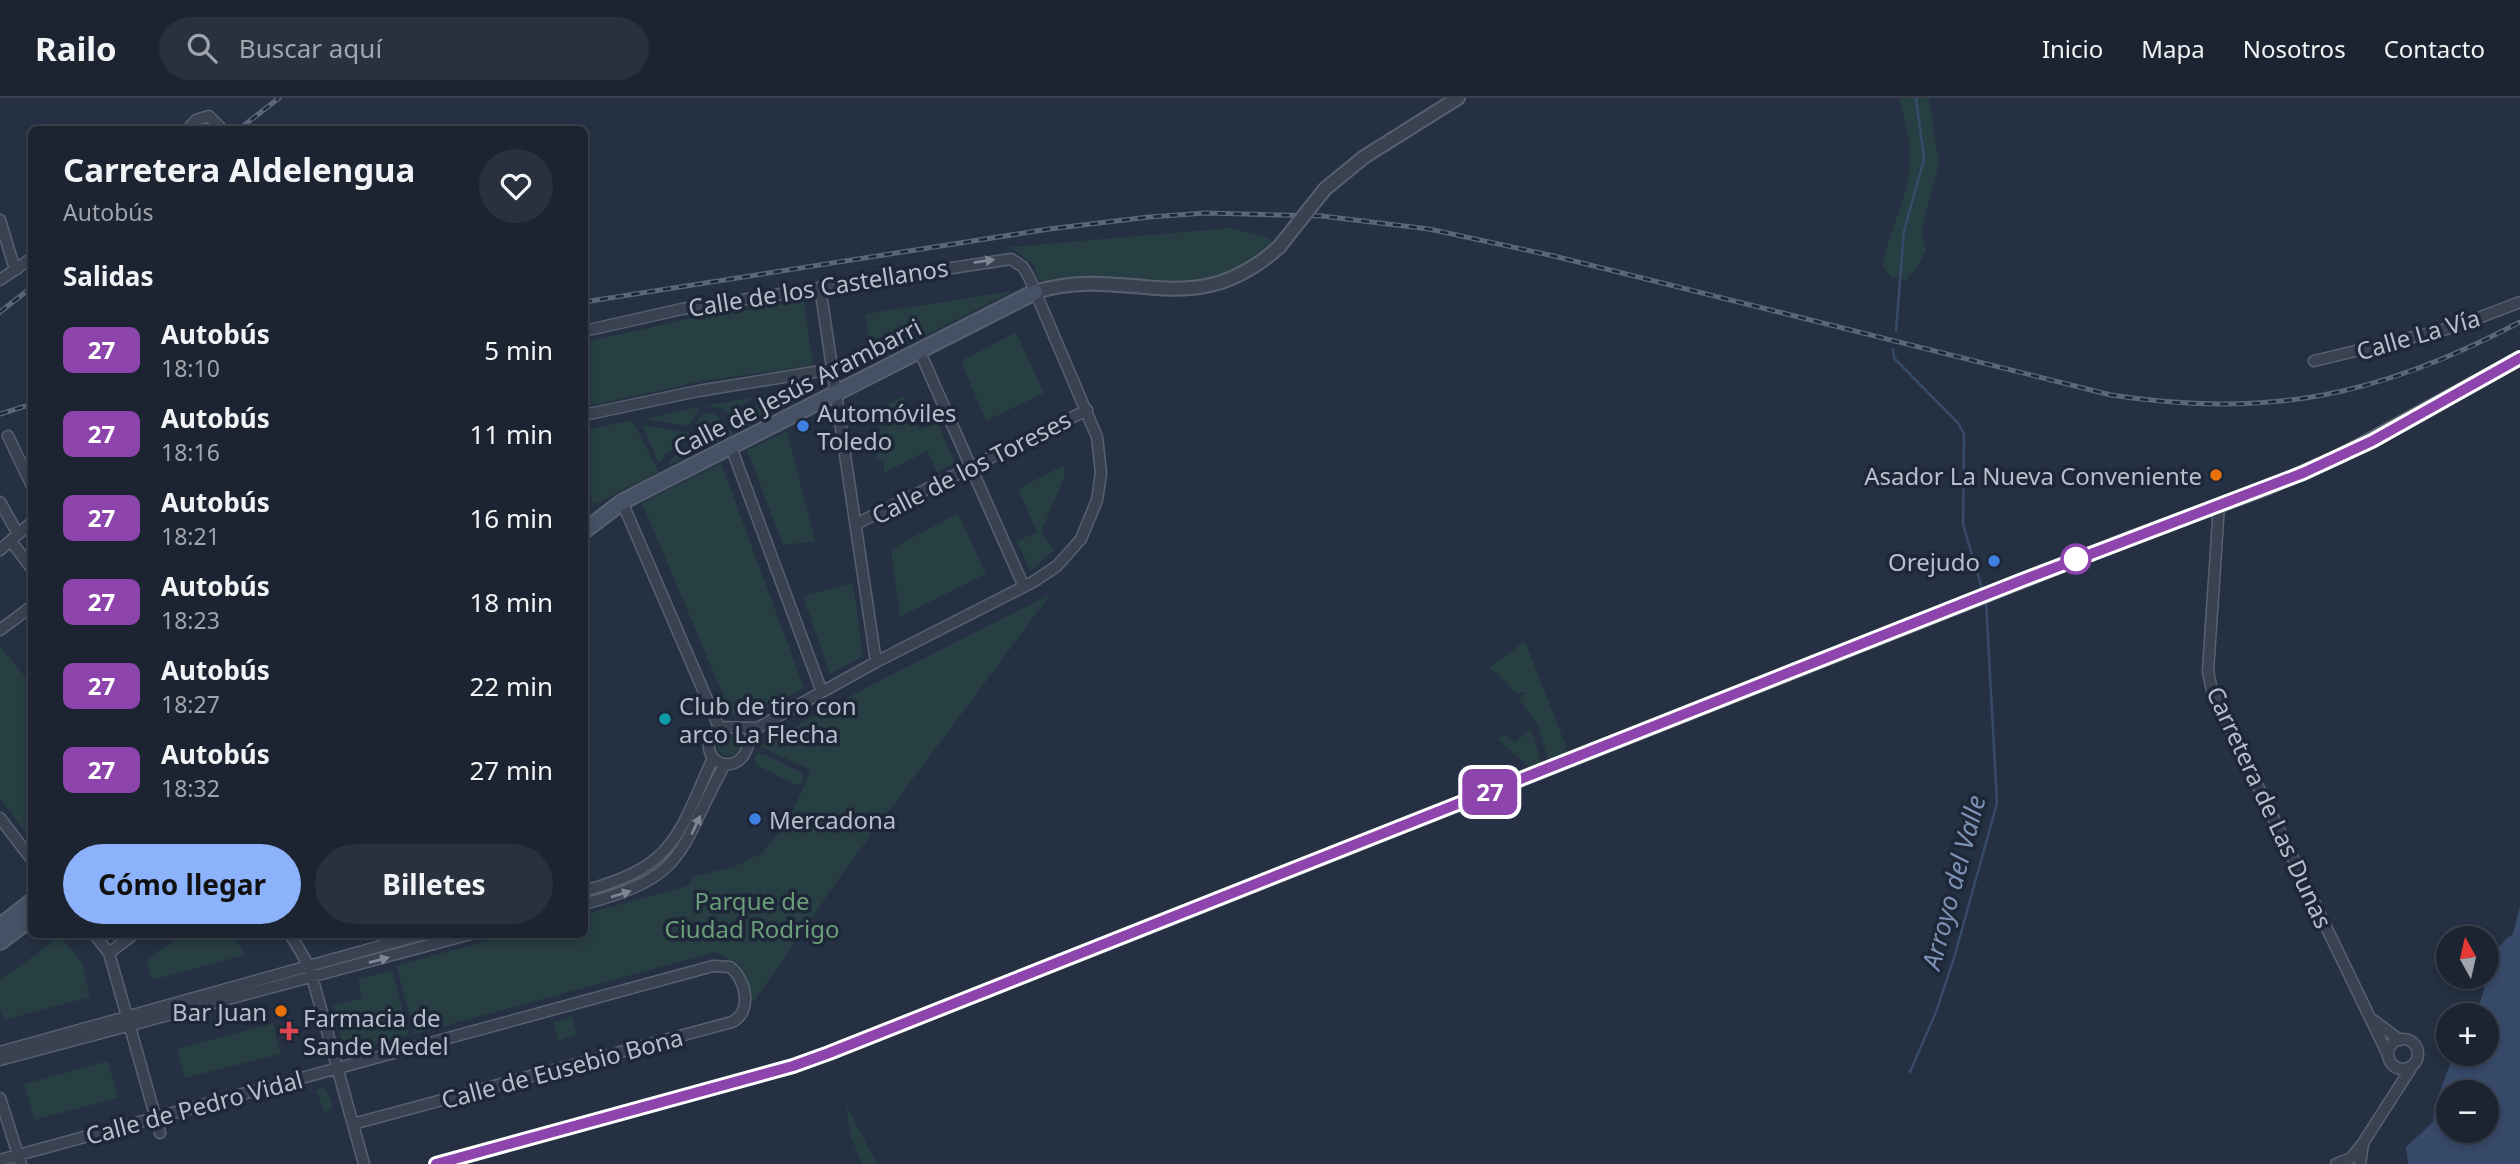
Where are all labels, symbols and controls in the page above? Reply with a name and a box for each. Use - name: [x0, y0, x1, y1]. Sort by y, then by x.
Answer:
- search box: [159, 17, 649, 80]
- text: Railo: [35, 26, 117, 71]
- icon: search: [183, 29, 221, 67]
- text: Buscar aquí: [239, 30, 382, 66]
- text: Inicio: [2042, 32, 2103, 65]
- text: Mapa: [2141, 32, 2205, 65]
- text: Nosotros: [2243, 32, 2346, 65]
- text: Contacto: [2384, 32, 2485, 65]
- text: Carretera Aldelengua: [63, 147, 415, 192]
- button: heart: [479, 149, 553, 223]
- text: Autobús: [63, 196, 154, 228]
- street label: Calle de los Castellanos: [686, 250, 950, 324]
- one-way arrow: [973, 255, 995, 266]
- text: Salidas: [63, 258, 153, 294]
- street label: Calle La Vía: [2352, 301, 2484, 367]
- street label: Calle de Jesús Arambarri: [667, 310, 927, 464]
- text: Autobús: [161, 316, 270, 352]
- text: 5 min: [484, 332, 553, 368]
- text: 27: [88, 333, 115, 366]
- text: 18:10: [161, 352, 220, 384]
- place label: Automóviles Toledo: [817, 396, 956, 457]
- text: Autobús: [161, 400, 270, 436]
- street label: Calle de los Toreses: [866, 402, 1076, 532]
- text: 11 min: [469, 416, 553, 452]
- text: 27: [88, 417, 115, 450]
- marker: Automóviles Toledo: [795, 418, 811, 434]
- text: 18:16: [161, 436, 220, 468]
- place label: Asador La Nueva Conveniente: [1864, 459, 2202, 492]
- marker: Asador La Nueva Conveniente: [2208, 467, 2224, 483]
- text: Autobús: [161, 484, 270, 520]
- text: 16 min: [469, 500, 553, 536]
- text: 27: [88, 501, 115, 534]
- text: 18:21: [161, 520, 220, 552]
- unlabelled marker: [2061, 544, 2091, 574]
- place label: Orejudo: [1888, 545, 1980, 578]
- marker: Orejudo: [1986, 553, 2002, 569]
- text: Autobús: [161, 568, 270, 604]
- text: 18 min: [469, 584, 553, 620]
- text: 27: [88, 585, 115, 618]
- text: 18:23: [161, 604, 220, 636]
- text: Autobús: [161, 652, 270, 688]
- text: 22 min: [469, 668, 553, 704]
- text: 27: [88, 669, 115, 702]
- street label: Carretera de Las Dunas: [2199, 681, 2341, 933]
- text: 18:27: [161, 688, 220, 720]
- place label: Club de tiro con arco La Flecha: [679, 689, 857, 750]
- marker: Club de tiro con arco La Flecha: [657, 711, 673, 727]
- text: Autobús: [161, 736, 270, 772]
- text: 27 min: [469, 752, 553, 788]
- text: 27: [88, 753, 115, 786]
- line badge: 27: [1458, 769, 1522, 815]
- text: 18:32: [161, 772, 220, 804]
- text: 27: [1476, 775, 1504, 808]
- water label: Arroyo del Valle: [1912, 791, 1994, 975]
- place label: Mercadona: [769, 803, 896, 836]
- marker: Mercadona: [747, 811, 763, 827]
- one-way arrow: [690, 815, 702, 835]
- button: Cómo llegar: [63, 844, 301, 924]
- button: Billetes: [315, 844, 553, 924]
- park label: Parque de Ciudad Rodrigo: [664, 884, 840, 945]
- one-way arrow: [611, 888, 632, 898]
- north arrow: [2436, 926, 2499, 989]
- map controls: [2436, 926, 2499, 1143]
- one-way arrow: [369, 954, 390, 964]
- place label: Bar Juan: [172, 995, 267, 1028]
- place label: Farmacia de Sande Medel: [303, 1001, 449, 1062]
- marker: Bar Juan: [273, 1003, 289, 1019]
- button: +: [2436, 1003, 2499, 1066]
- street label: Calle de Eusebio Bona: [438, 1020, 686, 1116]
- marker: Farmacia de Sande Medel: [281, 1023, 297, 1039]
- street label: Calle de Pedro Vidal: [82, 1062, 306, 1152]
- button: −: [2436, 1080, 2499, 1143]

